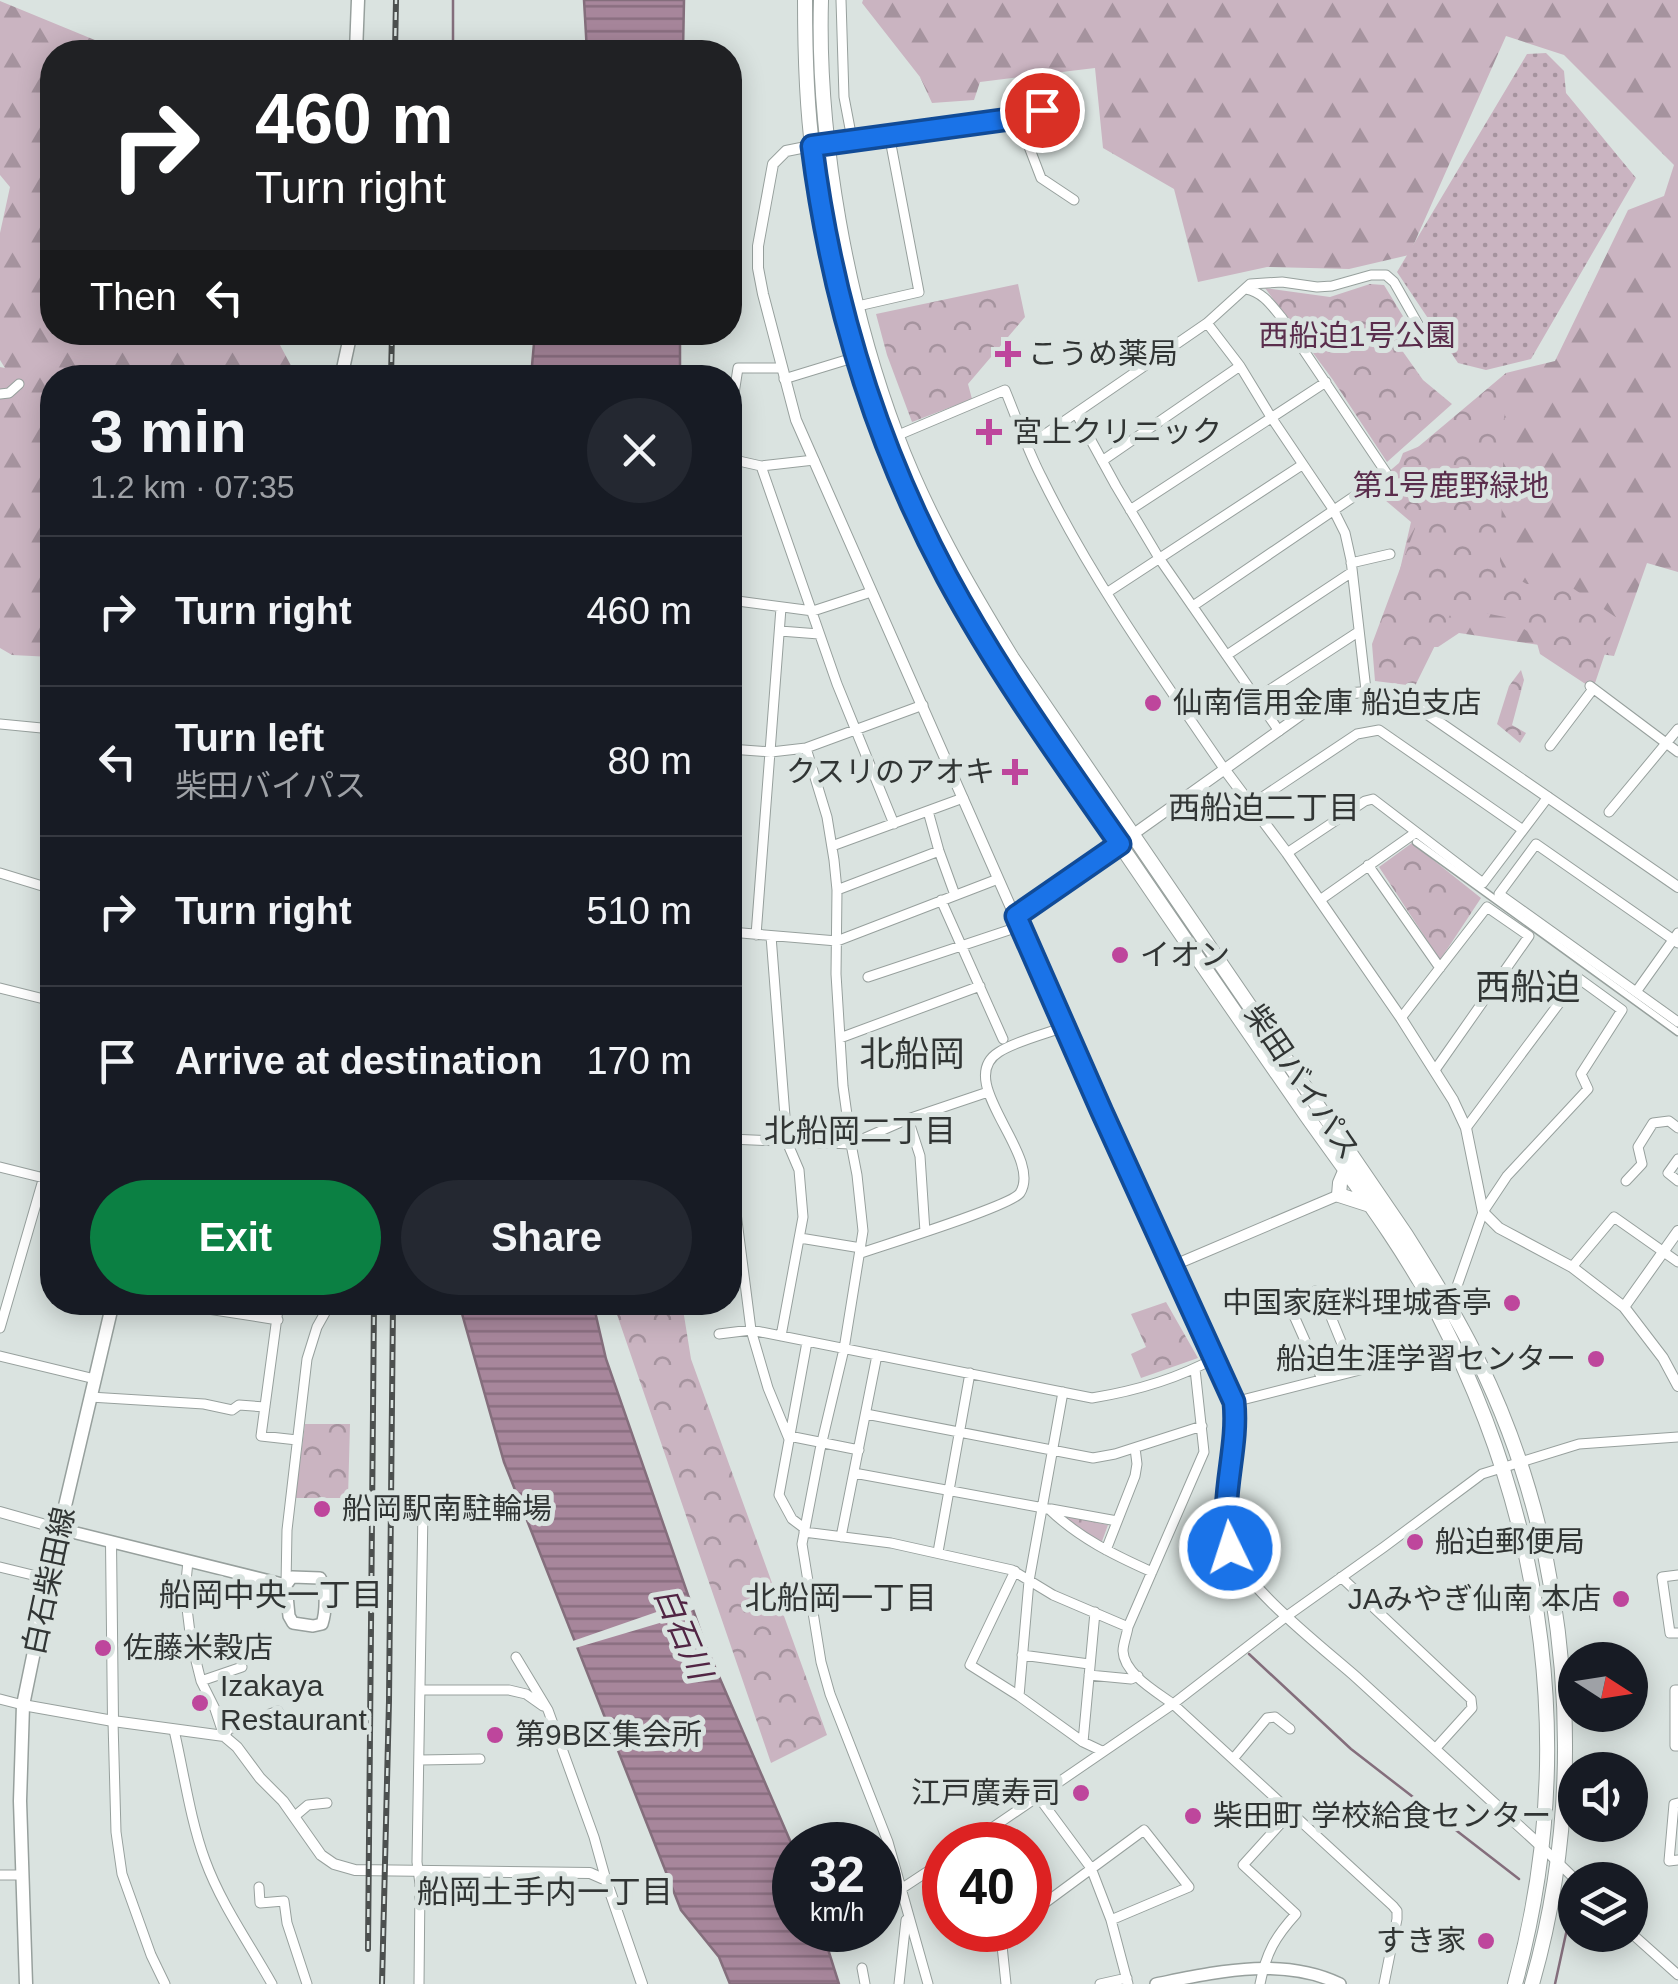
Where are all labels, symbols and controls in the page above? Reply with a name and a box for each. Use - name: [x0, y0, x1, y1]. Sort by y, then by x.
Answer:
- pin: [1000, 68, 1085, 153]
- icon: right: [90, 80, 220, 210]
- text: 460 m: [255, 80, 453, 158]
- icon: arrive: [1015, 83, 1070, 138]
- text: Turn right: [255, 162, 446, 213]
- icon: left: [197, 270, 252, 325]
- text: Then: [90, 276, 177, 318]
- park label: 西船迫1号公園: [1259, 319, 1455, 352]
- place label: こうめ薬局: [1028, 337, 1178, 370]
- marker: こうめ薬局: [997, 343, 1019, 365]
- text: 3 min: [90, 398, 247, 465]
- button: close: [587, 398, 692, 503]
- place label: 宮上クリニック: [1012, 415, 1222, 448]
- marker: 宮上クリニック: [976, 419, 1002, 445]
- text: 1.2 km · 07:35: [90, 469, 295, 505]
- park label: 第1号鹿野緑地: [1353, 469, 1549, 502]
- icon: right: [90, 584, 145, 639]
- text: Turn right: [175, 590, 352, 632]
- text: 460 m: [586, 590, 692, 632]
- place label: 仙南信用金庫 船迫支店: [1173, 686, 1481, 719]
- marker: 仙南信用金庫 船迫支店: [1142, 692, 1164, 714]
- text: Turn left: [175, 717, 324, 759]
- icon: left: [90, 734, 145, 789]
- text: 80 m: [608, 740, 692, 782]
- place label: クスリのアオキ: [786, 755, 995, 788]
- marker: クスリのアオキ: [1004, 761, 1026, 783]
- text: 柴田バイパス: [175, 768, 366, 804]
- district label: 西船迫二丁目: [1168, 790, 1360, 826]
- icon: right: [90, 884, 145, 939]
- text: Turn right: [175, 890, 352, 932]
- text: 510 m: [586, 890, 692, 932]
- place label: イオン: [1140, 938, 1230, 971]
- marker: イオン: [1109, 944, 1131, 966]
- district label: 西船迫: [1475, 967, 1581, 1006]
- street label: 柴田バイパス: [1239, 998, 1366, 1165]
- icon: arrive: [90, 1034, 145, 1089]
- district label: 北船岡: [859, 1034, 965, 1073]
- text: Arrive at destination: [175, 1040, 542, 1082]
- text: 170 m: [586, 1040, 692, 1082]
- district label: 北船岡二丁目: [764, 1113, 956, 1149]
- button: Exit: [90, 1180, 381, 1295]
- button: Share: [401, 1180, 692, 1295]
- place label: 中国家庭料理城香亭: [1222, 1286, 1492, 1319]
- marker: 中国家庭料理城香亭: [1501, 1292, 1523, 1314]
- place label: 船迫生涯学習センター: [1276, 1342, 1576, 1375]
- marker: 船迫生涯学習センター: [1585, 1348, 1607, 1370]
- place label: 船岡駅南駐輪場: [342, 1492, 552, 1525]
- position arrow: [1178, 1496, 1282, 1600]
- marker: 船岡駅南駐輪場: [311, 1498, 333, 1520]
- street label: 白石柴田線: [17, 1504, 80, 1658]
- place label: 船迫郵便局: [1435, 1525, 1585, 1558]
- marker: 船迫郵便局: [1404, 1531, 1426, 1553]
- district label: 船岡中央一丁目: [159, 1577, 383, 1613]
- district label: 北船岡一丁目: [745, 1580, 937, 1616]
- water label: 白石川: [648, 1582, 719, 1687]
- place label: JAみやぎ仙南 本店: [1348, 1582, 1601, 1615]
- marker: JAみやぎ仙南 本店: [1610, 1588, 1632, 1610]
- place label: 佐藤米穀店: [123, 1631, 273, 1664]
- marker: 佐藤米穀店: [92, 1637, 114, 1659]
- north arrow: [1558, 1642, 1648, 1732]
- map controls: [1558, 1642, 1648, 1952]
- place label: Izakaya Restaurant: [220, 1669, 367, 1736]
- marker: Izakaya Restaurant: [189, 1692, 211, 1714]
- place label: 第9B区集会所: [515, 1718, 702, 1751]
- marker: 第9B区集会所: [484, 1724, 506, 1746]
- button: sound: [1558, 1752, 1648, 1842]
- place label: 江戸廣寿司: [911, 1776, 1061, 1809]
- marker: 江戸廣寿司: [1070, 1782, 1092, 1804]
- place label: 柴田町 学校給食センター: [1213, 1799, 1551, 1832]
- marker: 柴田町 学校給食センター: [1182, 1805, 1204, 1827]
- speed limit sign: 40: [922, 1822, 1052, 1952]
- text: 32: [809, 1847, 865, 1903]
- button: layers: [1558, 1862, 1648, 1952]
- district label: 船岡土手内一丁目: [417, 1874, 673, 1910]
- text: km/h: [810, 1898, 864, 1926]
- place label: すき家: [1376, 1924, 1466, 1957]
- marker: すき家: [1475, 1930, 1497, 1952]

